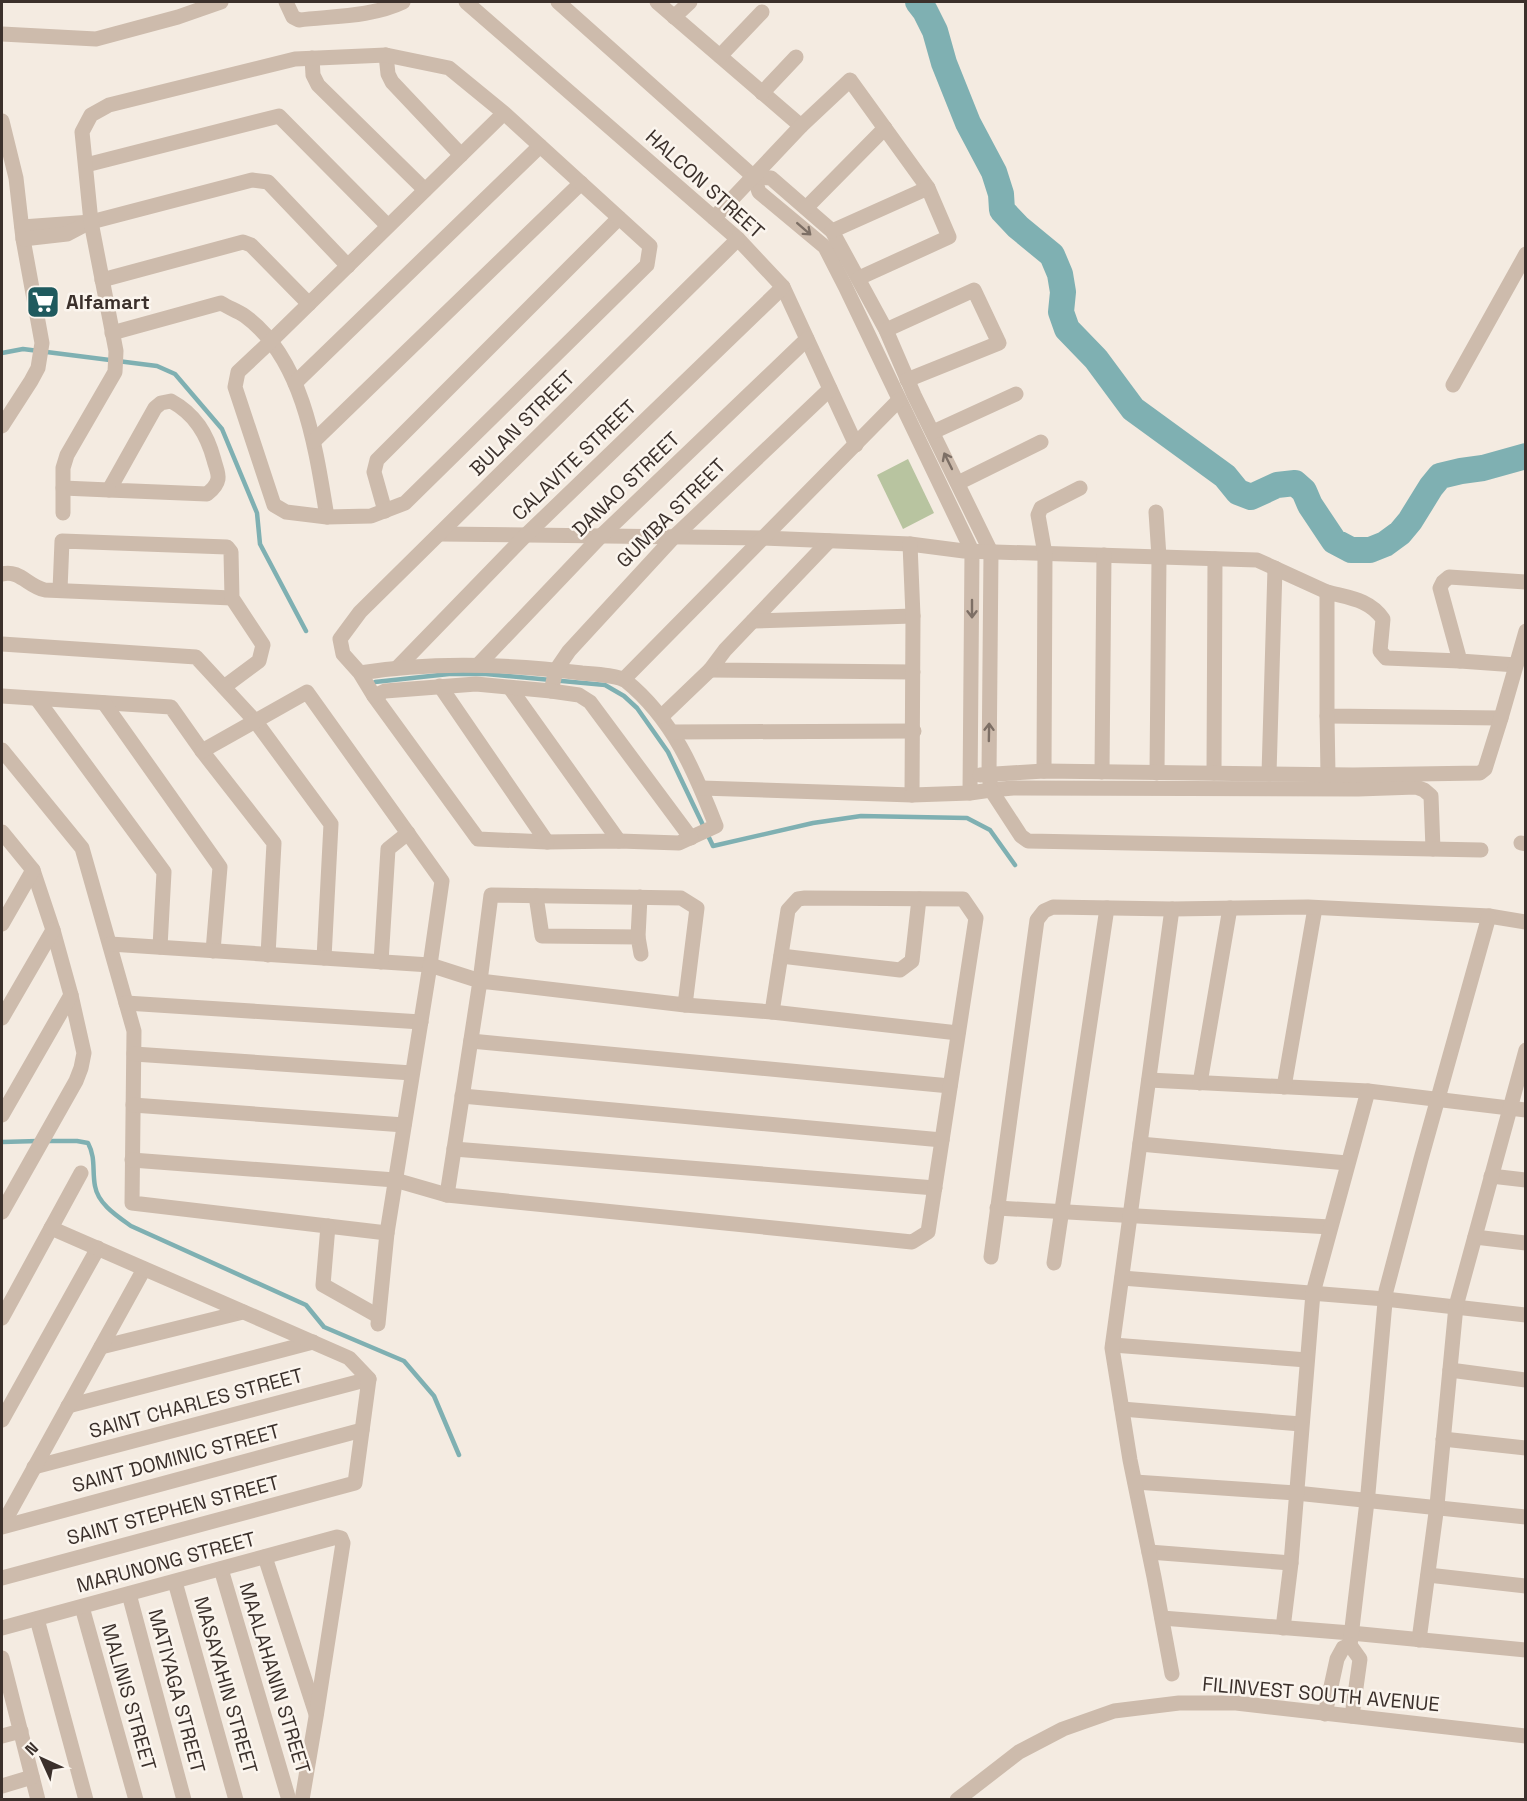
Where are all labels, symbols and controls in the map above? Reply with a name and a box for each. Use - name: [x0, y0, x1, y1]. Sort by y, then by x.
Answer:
- street label: HALCON STREET: [640, 124, 770, 244]
- one-way arrow: [796, 222, 811, 236]
- supermarket icon: Alfamart: [25, 284, 61, 320]
- place label: Alfamart: [66, 289, 150, 315]
- street label: BULAN STREET: [464, 365, 580, 481]
- street label: CALAVITE STREET: [506, 394, 642, 526]
- street label: DANAO STREET: [567, 426, 686, 542]
- street label: GUMBA STREET: [611, 452, 732, 573]
- one-way arrow: [941, 452, 953, 470]
- one-way arrow: [966, 599, 978, 619]
- one-way arrow: [984, 722, 995, 742]
- street label: SAINT CHARLES STREET: [86, 1362, 306, 1444]
- street label: SAINT DOMINIC STREET: [69, 1418, 283, 1498]
- street label: SAINT STEPHEN STREET: [64, 1469, 282, 1551]
- street label: MARUNONG STREET: [74, 1526, 259, 1598]
- street label: MAALAHANIN STREET: [234, 1579, 317, 1777]
- street label: MASAYAHIN STREET: [188, 1593, 264, 1777]
- street label: MATIYAGA STREET: [143, 1606, 212, 1776]
- street label: MALINIS STREET: [96, 1621, 162, 1774]
- street label: FILINVEST SOUTH AVENUE: [1201, 1671, 1441, 1717]
- north arrow: [12, 1729, 72, 1789]
- text: N: [21, 1738, 43, 1760]

